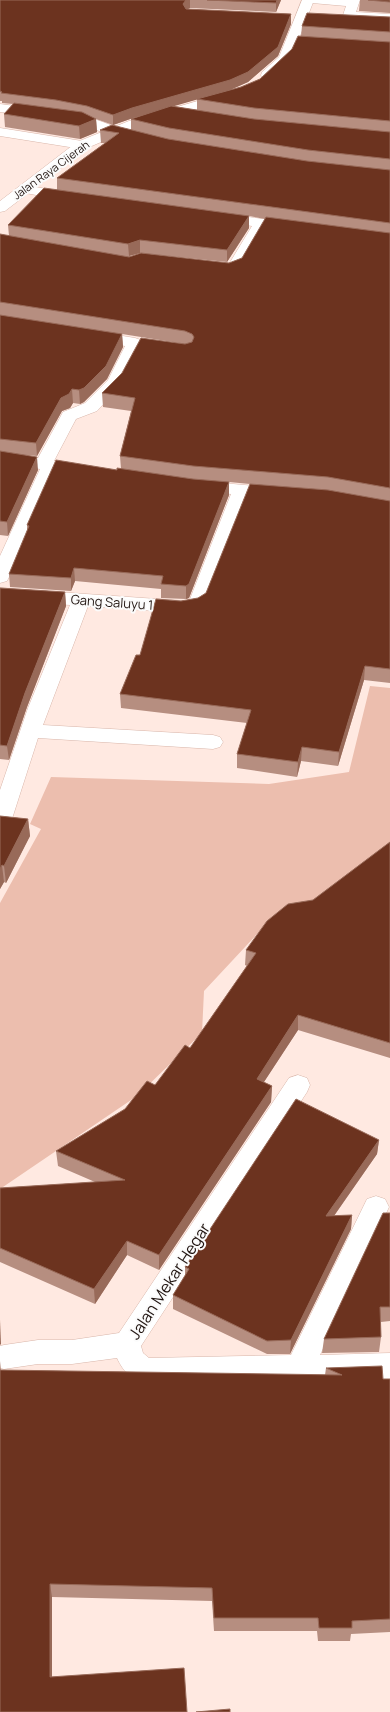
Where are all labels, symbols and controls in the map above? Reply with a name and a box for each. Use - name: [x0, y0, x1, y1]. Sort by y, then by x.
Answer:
- street label: Jalan Raya Cijerah: [9, 137, 92, 202]
- street label: Gang Saluyu 1: [70, 590, 154, 614]
- street label: Jalan Mekar Hegar: [123, 1218, 215, 1343]

